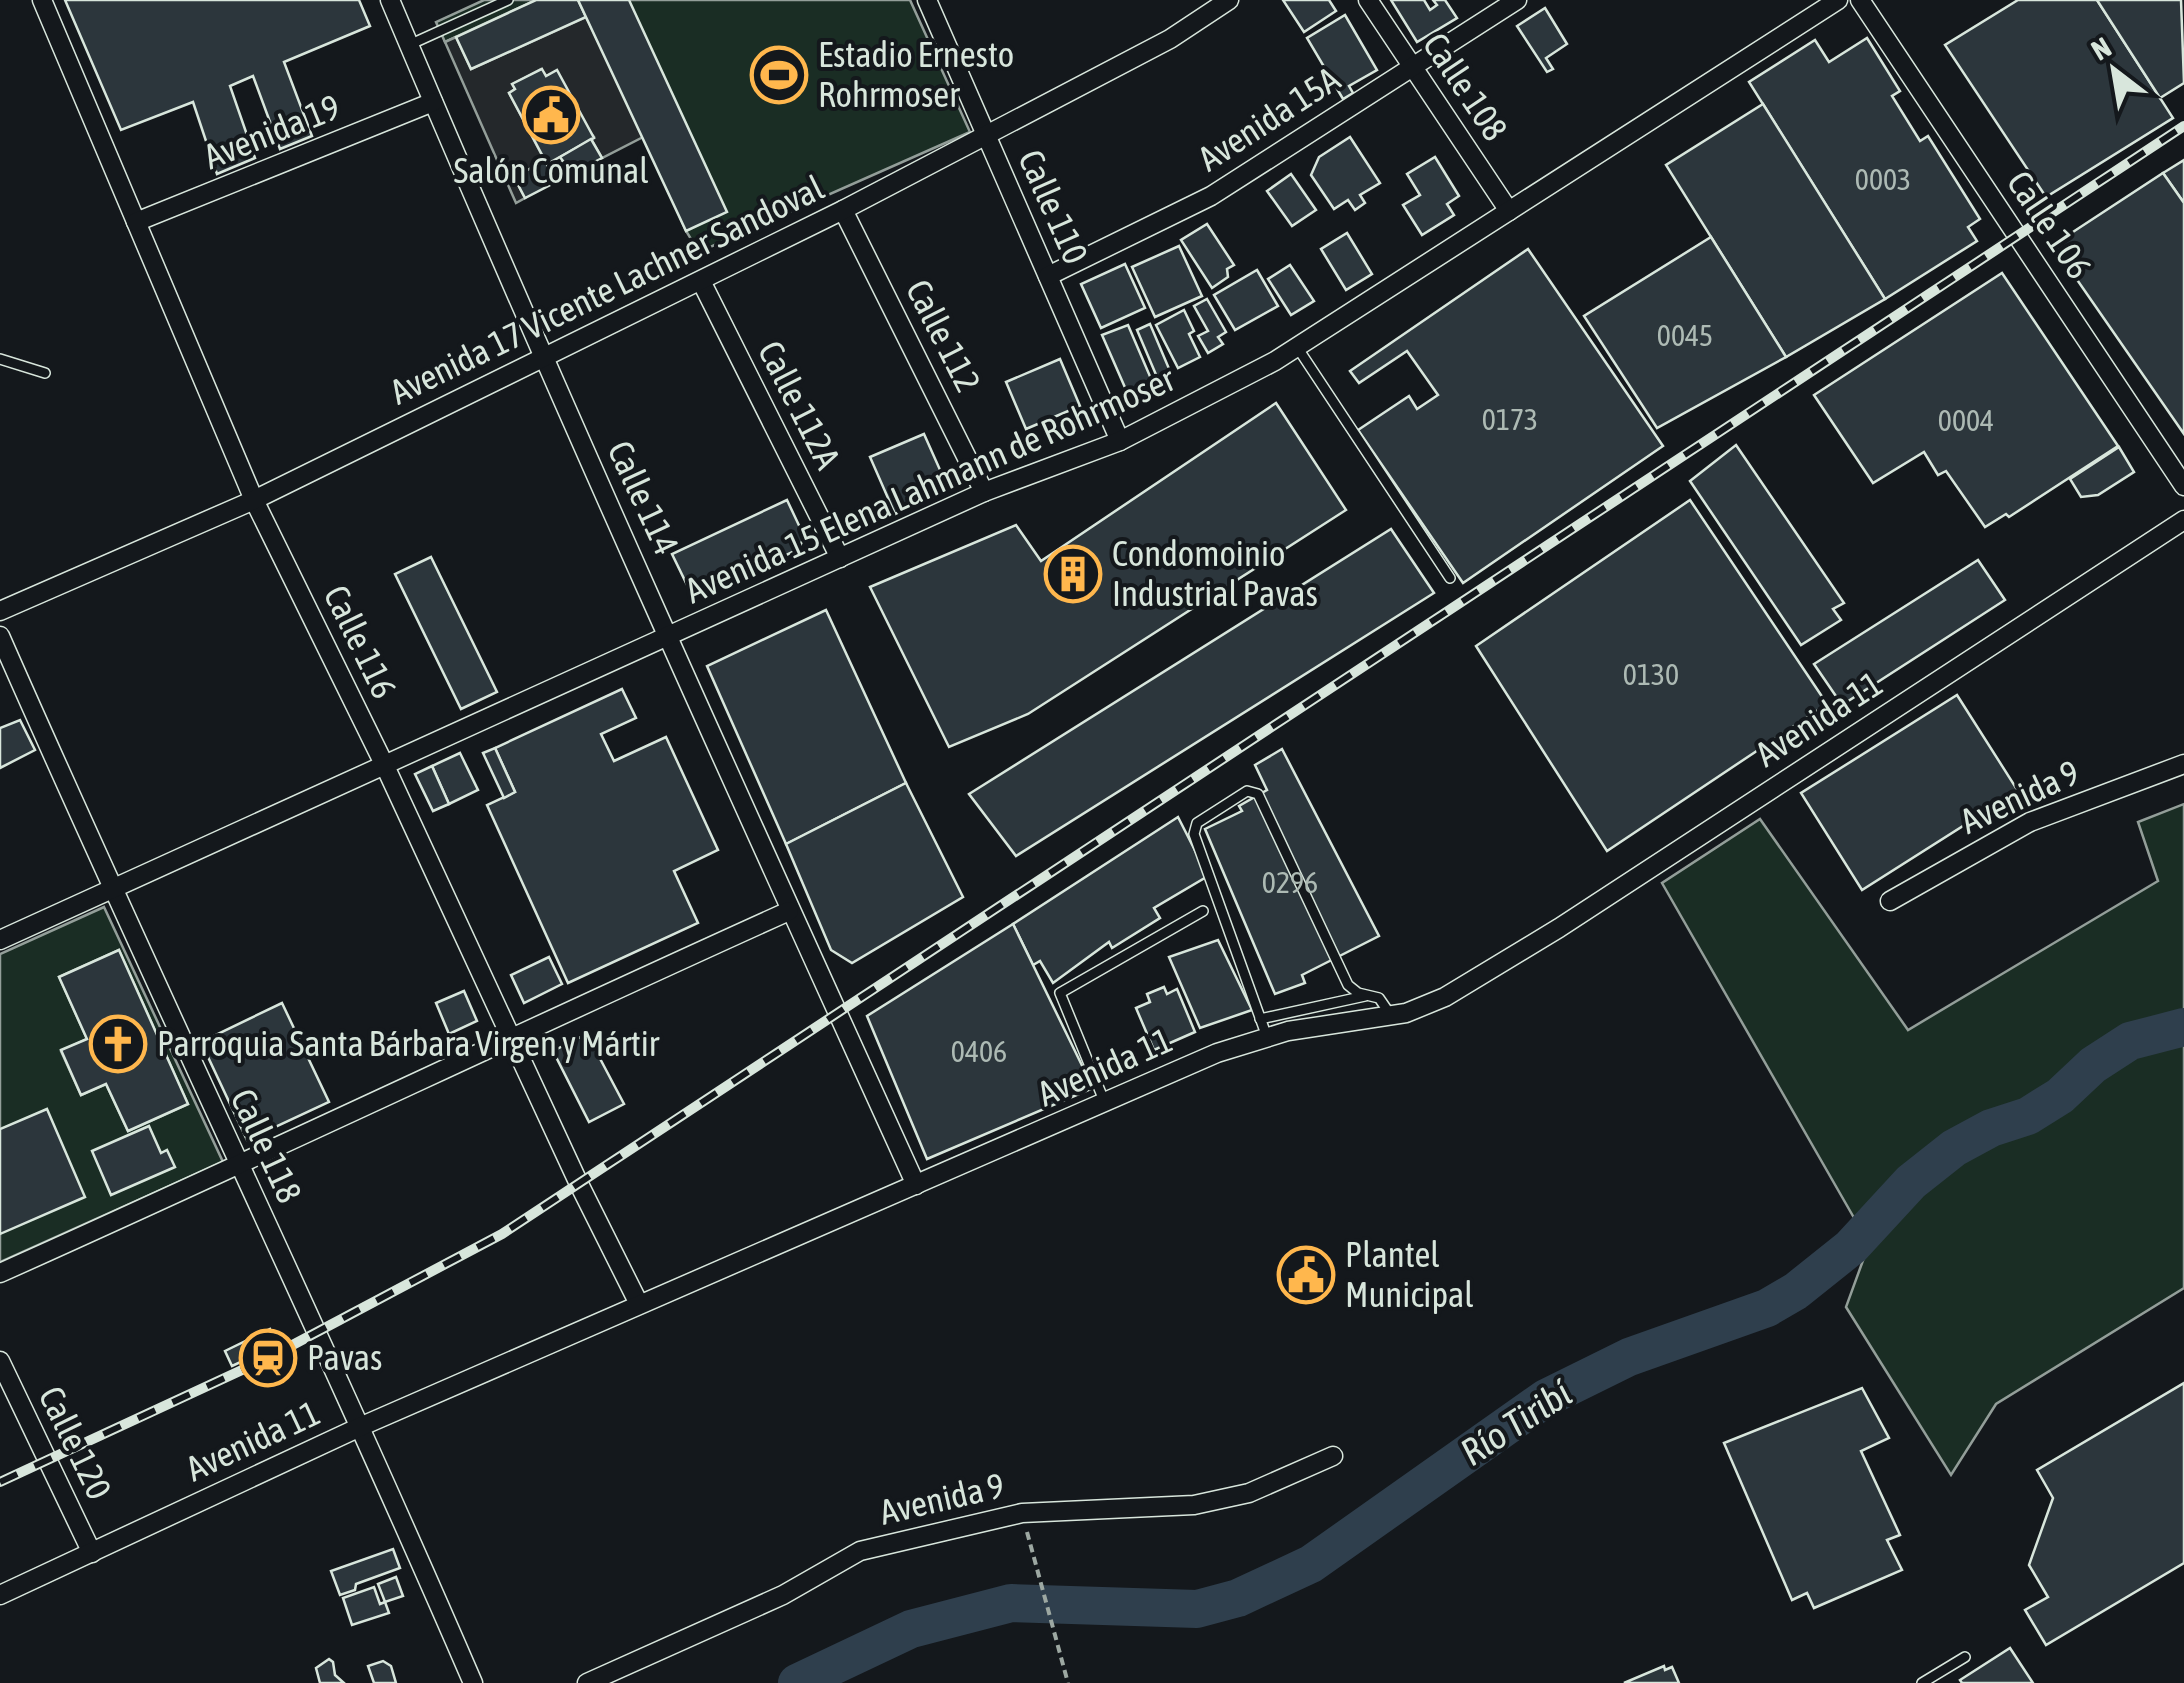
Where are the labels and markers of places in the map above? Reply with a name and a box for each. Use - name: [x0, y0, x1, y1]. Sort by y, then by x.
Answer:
- place label: Estadio Ernesto Rohrmoser: [818, 34, 1014, 114]
- sports icon: Estadio Ernesto Rohrmoser: [749, 45, 809, 105]
- public building icon: Salón Comunal: [521, 85, 581, 145]
- place label: Salón Comunal: [454, 150, 648, 190]
- place label: Condomoinio Industrial Pavas: [1112, 533, 1318, 613]
- building icon: Condomoinio Industrial Pavas: [1043, 544, 1103, 604]
- church icon: Parroquia Santa Bárbara Virgen y Mártir: [88, 1014, 148, 1074]
- place label: Parroquia Santa Bárbara Virgen y Mártir: [157, 1023, 660, 1063]
- place label: Plantel Municipal: [1345, 1234, 1474, 1314]
- public building icon: Plantel Municipal: [1276, 1245, 1336, 1305]
- station icon: Pavas: [238, 1328, 298, 1388]
- place label: Pavas: [307, 1337, 382, 1377]

